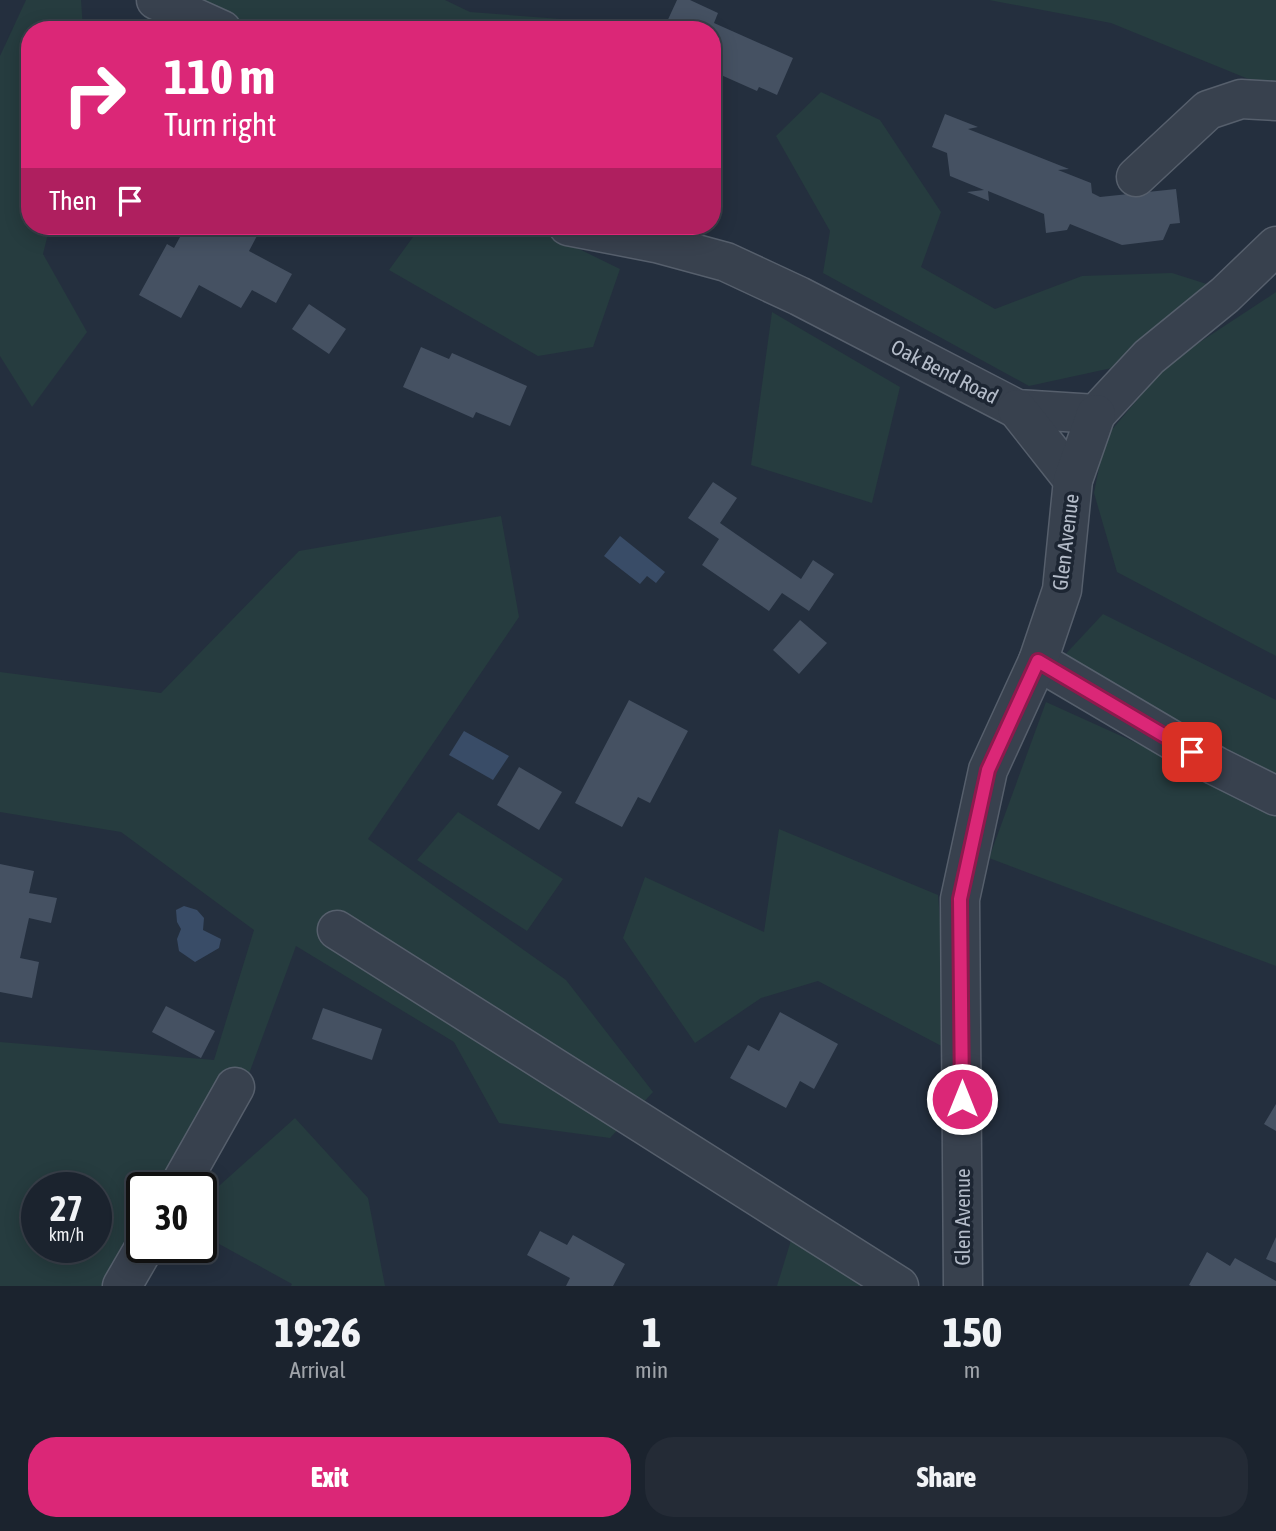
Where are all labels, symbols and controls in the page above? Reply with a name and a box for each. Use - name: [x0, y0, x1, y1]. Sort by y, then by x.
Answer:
- text: 110 m: [164, 48, 275, 104]
- icon: right: [49, 49, 140, 140]
- text: Turn right: [164, 106, 277, 143]
- icon: arrive: [111, 182, 149, 220]
- text: Then: [49, 186, 97, 216]
- street label: Oak Bend Road: [888, 334, 1002, 408]
- street label: Glen Avenue: [1047, 492, 1083, 592]
- pin: [1162, 722, 1222, 782]
- icon: arrive: [1173, 733, 1211, 771]
- position arrow: [925, 1062, 999, 1136]
- street label: Glen Avenue: [950, 1168, 974, 1266]
- speed limit sign: 30: [126, 1172, 217, 1263]
- text: 27: [50, 1188, 83, 1228]
- text: km/h: [49, 1224, 84, 1245]
- text: 19:26: [274, 1308, 361, 1356]
- text: 1: [642, 1308, 661, 1356]
- text: 150: [942, 1308, 1002, 1356]
- text: Arrival: [289, 1357, 346, 1383]
- text: min: [635, 1357, 668, 1383]
- text: m: [964, 1357, 980, 1383]
- button: Exit: [28, 1437, 631, 1517]
- button: Share: [645, 1437, 1248, 1517]

